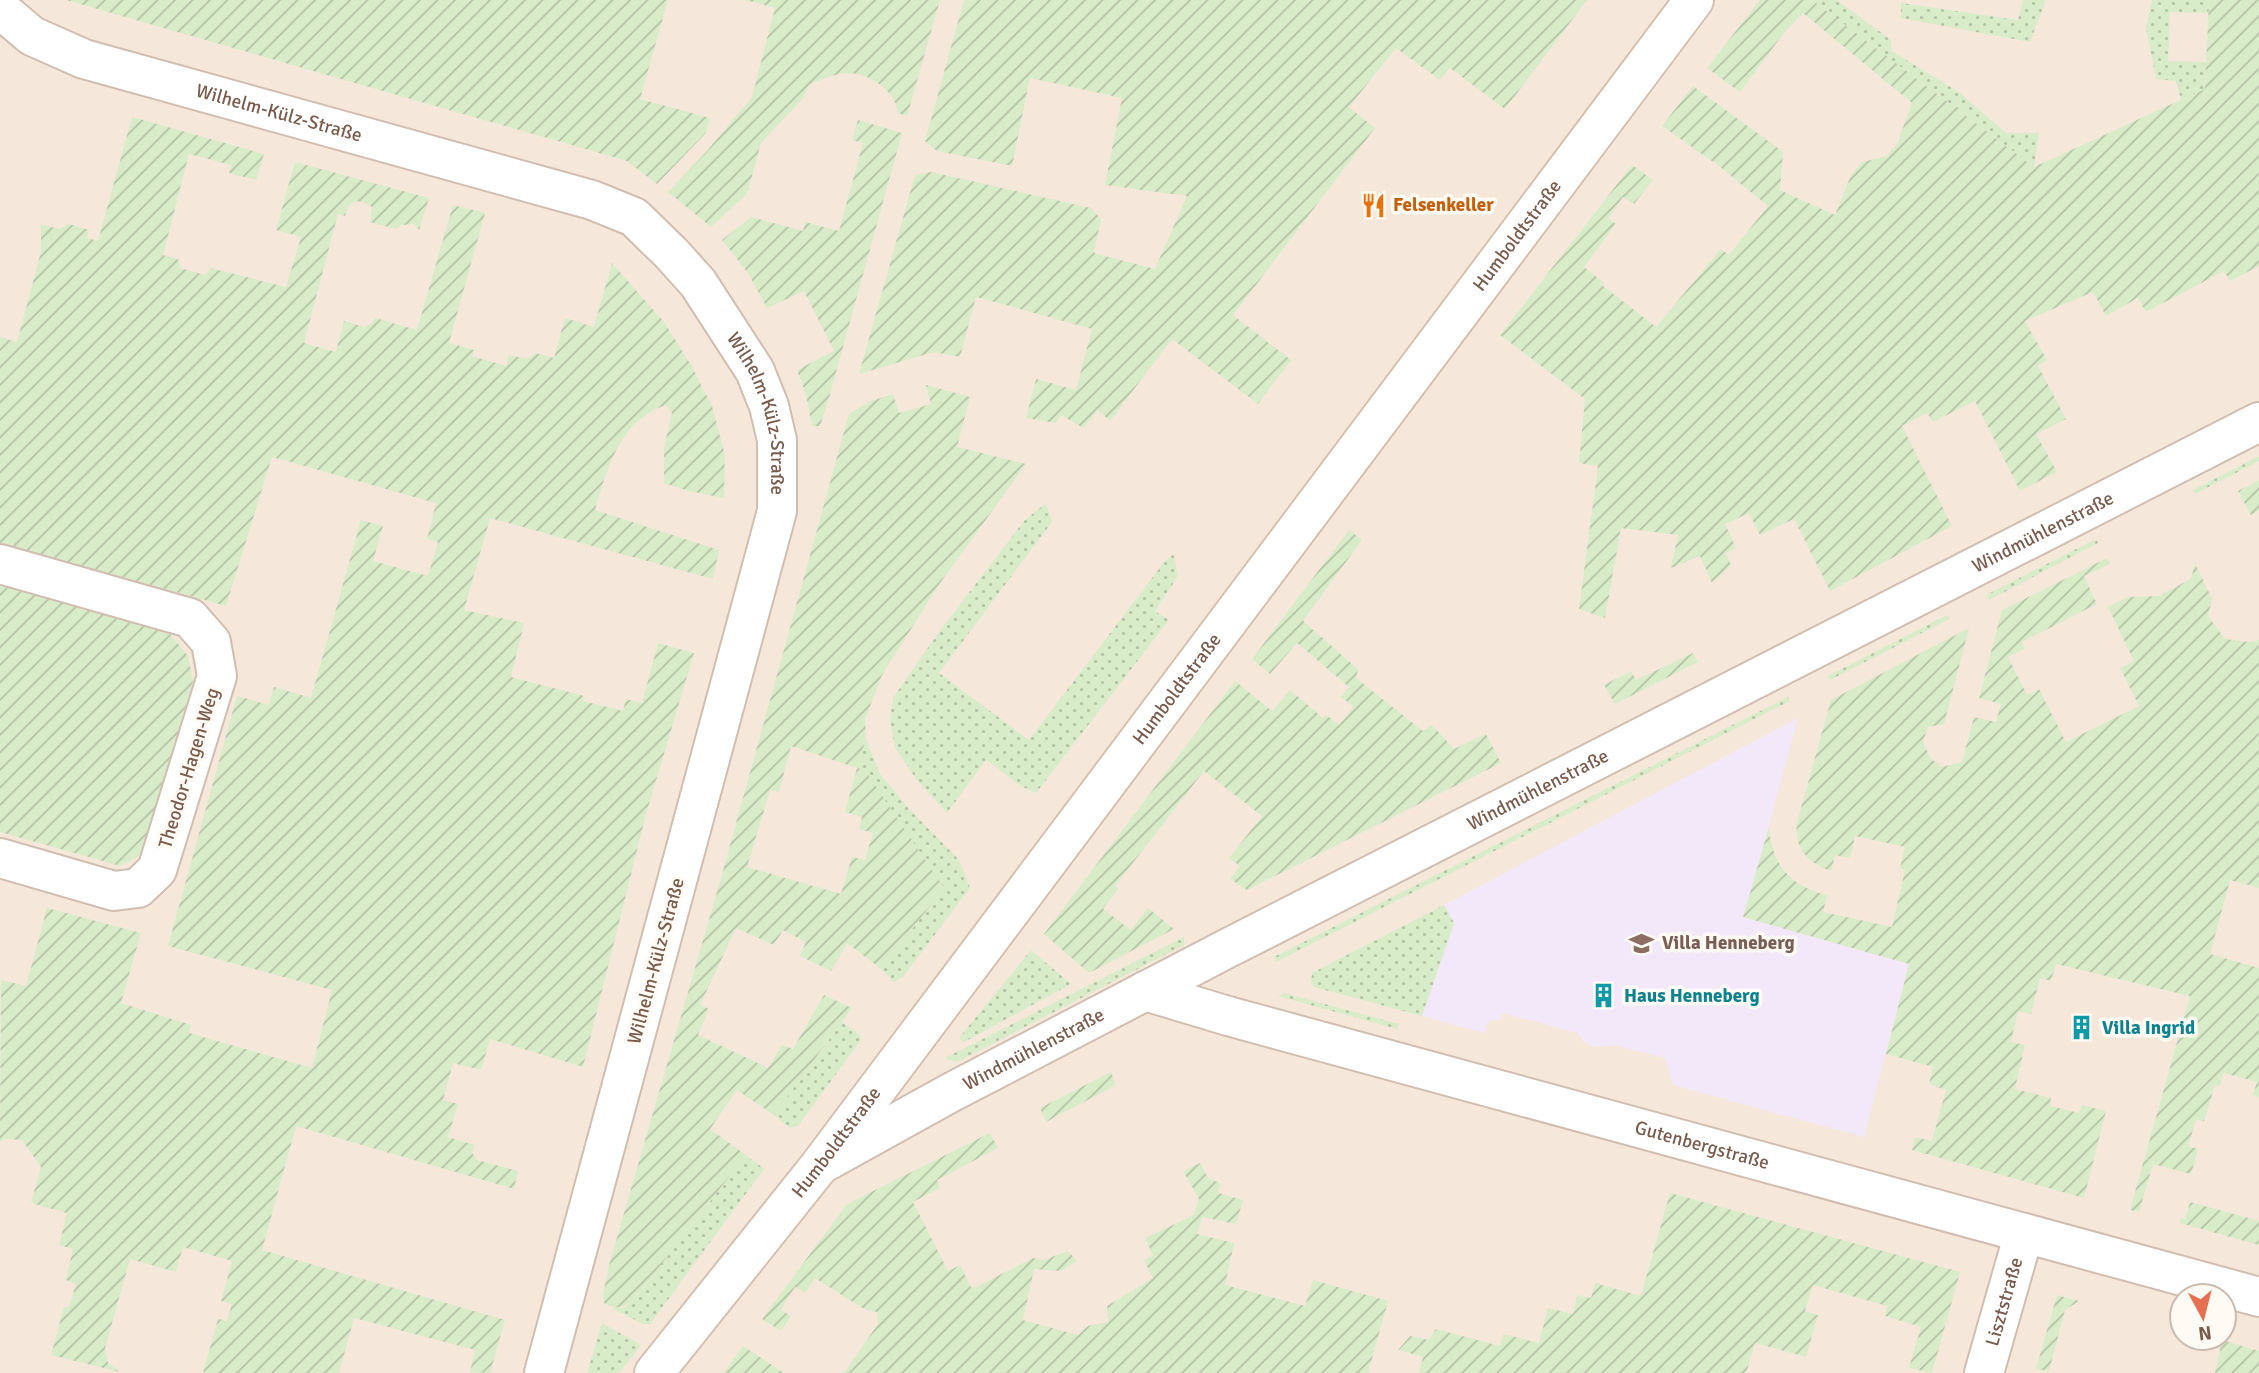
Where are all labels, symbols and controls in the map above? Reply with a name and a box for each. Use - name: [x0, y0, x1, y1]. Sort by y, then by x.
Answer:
- street label: Wilhelm-Külz-Straße: [193, 79, 365, 148]
- street label: Humboldtstraße: [1468, 175, 1567, 296]
- restaurant icon: Felsenkeller: [1359, 191, 1387, 219]
- place label: Felsenkeller: [1393, 193, 1494, 217]
- street label: Wilhelm-Külz-Straße: [721, 328, 789, 495]
- street label: Windmühlenstraße: [1968, 486, 2118, 578]
- street label: Humboldtstraße: [1127, 629, 1227, 750]
- street label: Theodor-Hagen-Weg: [153, 685, 225, 851]
- street label: Windmühlenstraße: [1463, 744, 1613, 836]
- street label: Wilhelm-Külz-Straße: [622, 875, 690, 1047]
- school or university icon: Villa Henneberg: [1628, 929, 1656, 957]
- place label: Villa Henneberg: [1662, 931, 1795, 955]
- building icon: Haus Henneberg: [1590, 982, 1618, 1010]
- place label: Haus Henneberg: [1624, 984, 1760, 1008]
- street label: Windmühlenstraße: [959, 1003, 1108, 1096]
- building icon: Villa Ingrid: [2068, 1014, 2096, 1042]
- place label: Villa Ingrid: [2102, 1016, 2195, 1040]
- street label: Humboldtstraße: [786, 1082, 886, 1203]
- street label: Gutenbergstraße: [1632, 1115, 1772, 1175]
- street label: Lisztstraße: [1980, 1255, 2028, 1349]
- north arrow: [2168, 1282, 2238, 1352]
- text: N: [2197, 1320, 2213, 1346]

